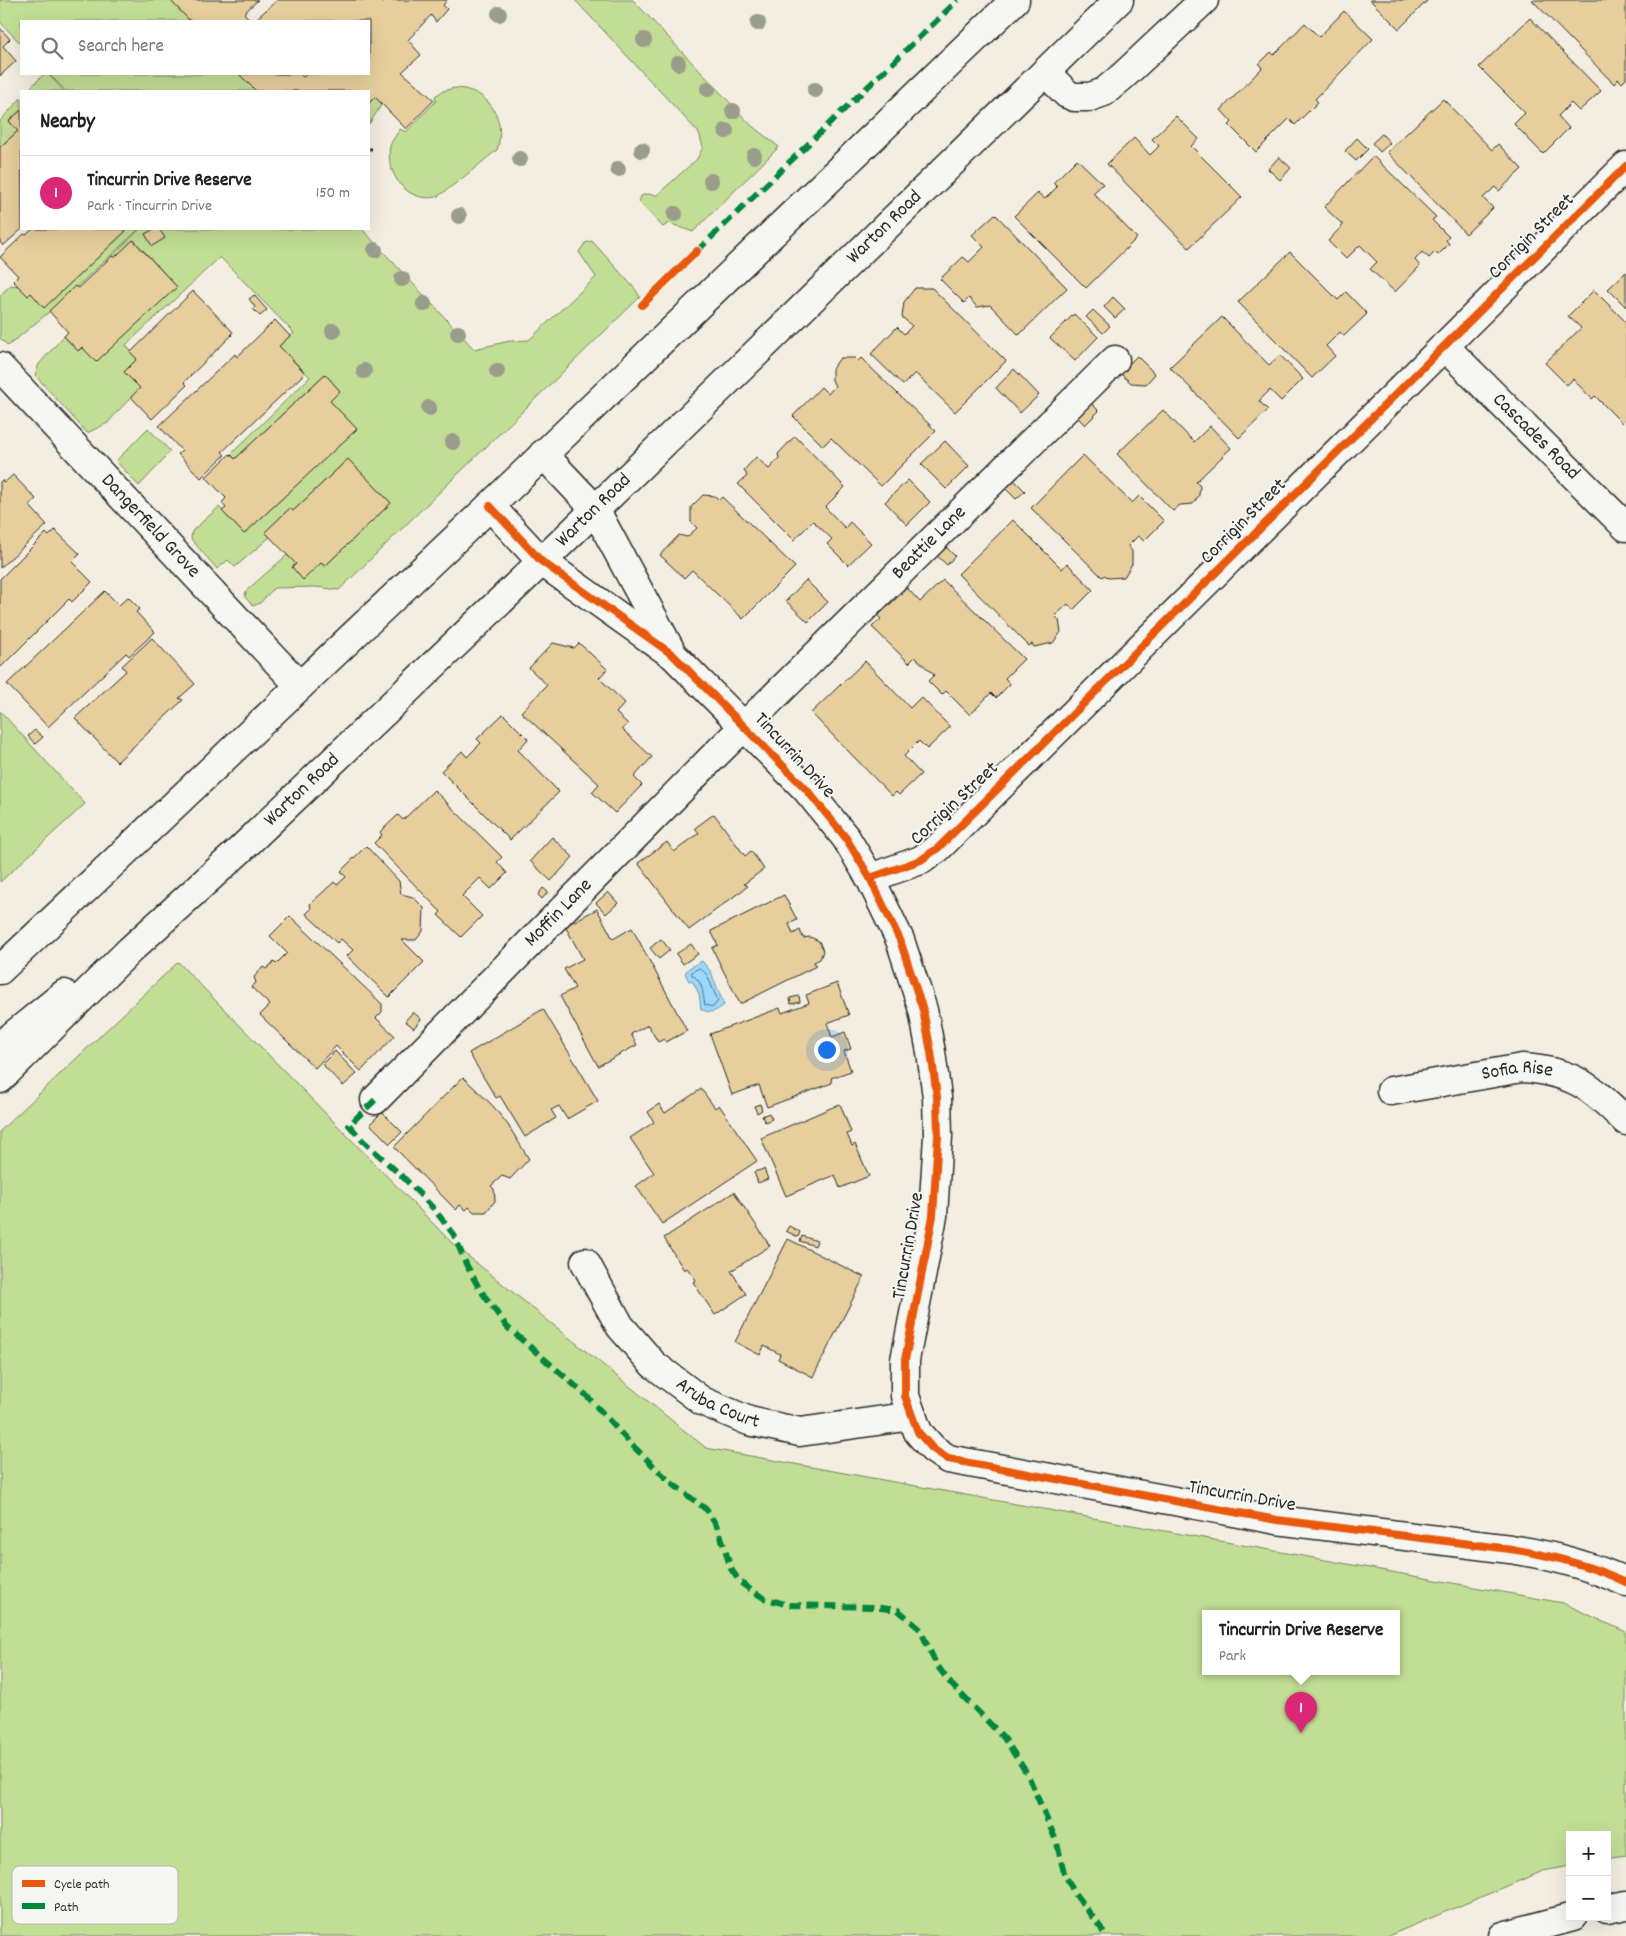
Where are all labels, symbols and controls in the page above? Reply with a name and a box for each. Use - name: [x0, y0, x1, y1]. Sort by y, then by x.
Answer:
- search box: [20, 20, 370, 75]
- icon: search: [38, 34, 66, 62]
- text: Search here: [78, 34, 164, 61]
- text: Nearby: [40, 108, 95, 138]
- text: Tincurrin Drive Reserve: [87, 168, 252, 195]
- text: 1: [54, 182, 58, 205]
- text: 150 m: [316, 182, 350, 205]
- street label: Warton Road: [841, 184, 929, 271]
- street label: Corrigin Street: [1482, 187, 1582, 287]
- text: Park · Tincurrin Drive: [87, 195, 212, 218]
- street label: Cascades Road: [1485, 387, 1586, 487]
- street label: Warton Road: [550, 467, 638, 554]
- street label: Dangerfield Grove: [94, 468, 206, 585]
- street label: Corrigin Street: [1194, 472, 1294, 572]
- street label: Beattie Lane: [886, 500, 973, 586]
- street label: Tincurrin Drive: [747, 707, 841, 805]
- street label: Warton Road: [258, 747, 347, 834]
- street label: Corrigin Street: [904, 756, 1006, 852]
- street label: Moffin Lane: [518, 873, 599, 954]
- your location: [814, 1037, 840, 1063]
- street label: Sofia Rise: [1479, 1054, 1556, 1089]
- street label: Tincurrin Drive: [886, 1190, 932, 1302]
- street label: Aruba Court: [669, 1371, 762, 1437]
- street label: Tincurrin Drive: [1186, 1474, 1298, 1520]
- popup: [1202, 1610, 1400, 1675]
- text: Tincurrin Drive Reserve: [1219, 1618, 1383, 1645]
- text: Park: [1219, 1645, 1246, 1668]
- pin: 1: [1285, 1692, 1317, 1733]
- map controls: [1566, 1831, 1611, 1921]
- button: +: [1566, 1831, 1611, 1876]
- legend: [12, 1866, 178, 1924]
- text: Cycle path: [54, 1875, 110, 1895]
- button: −: [1566, 1876, 1611, 1921]
- text: Path: [54, 1898, 79, 1918]

